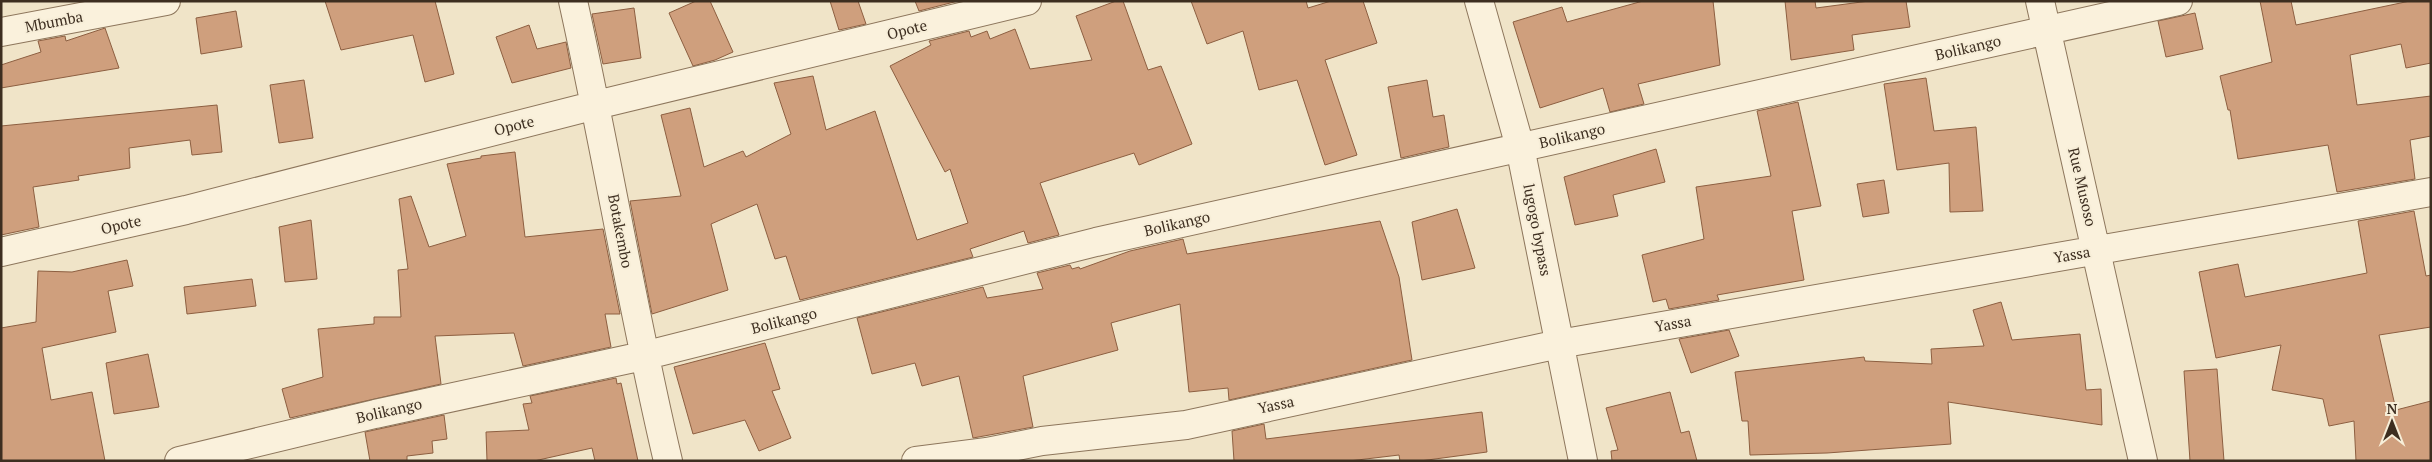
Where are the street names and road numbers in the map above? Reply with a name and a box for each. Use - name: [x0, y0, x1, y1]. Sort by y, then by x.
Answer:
- street label: Mbumba: [23, 6, 85, 36]
- street label: Opote: [885, 14, 929, 44]
- street label: Bolikango: [1933, 30, 2003, 64]
- street label: Opote: [492, 110, 536, 140]
- street label: Bolikango: [1537, 118, 1607, 152]
- street label: Rue Musoso: [2064, 145, 2102, 228]
- street label: lugogo bypass: [1519, 182, 1557, 278]
- street label: Botakembo: [604, 192, 638, 270]
- street label: Bolikango: [1142, 206, 1212, 240]
- street label: Opote: [99, 210, 143, 238]
- street label: Yassa: [2052, 241, 2092, 267]
- street label: Bolikango: [749, 302, 819, 338]
- street label: Yassa: [1653, 310, 1693, 336]
- street label: Yassa: [1256, 390, 1296, 418]
- street label: Bolikango: [354, 393, 424, 427]

